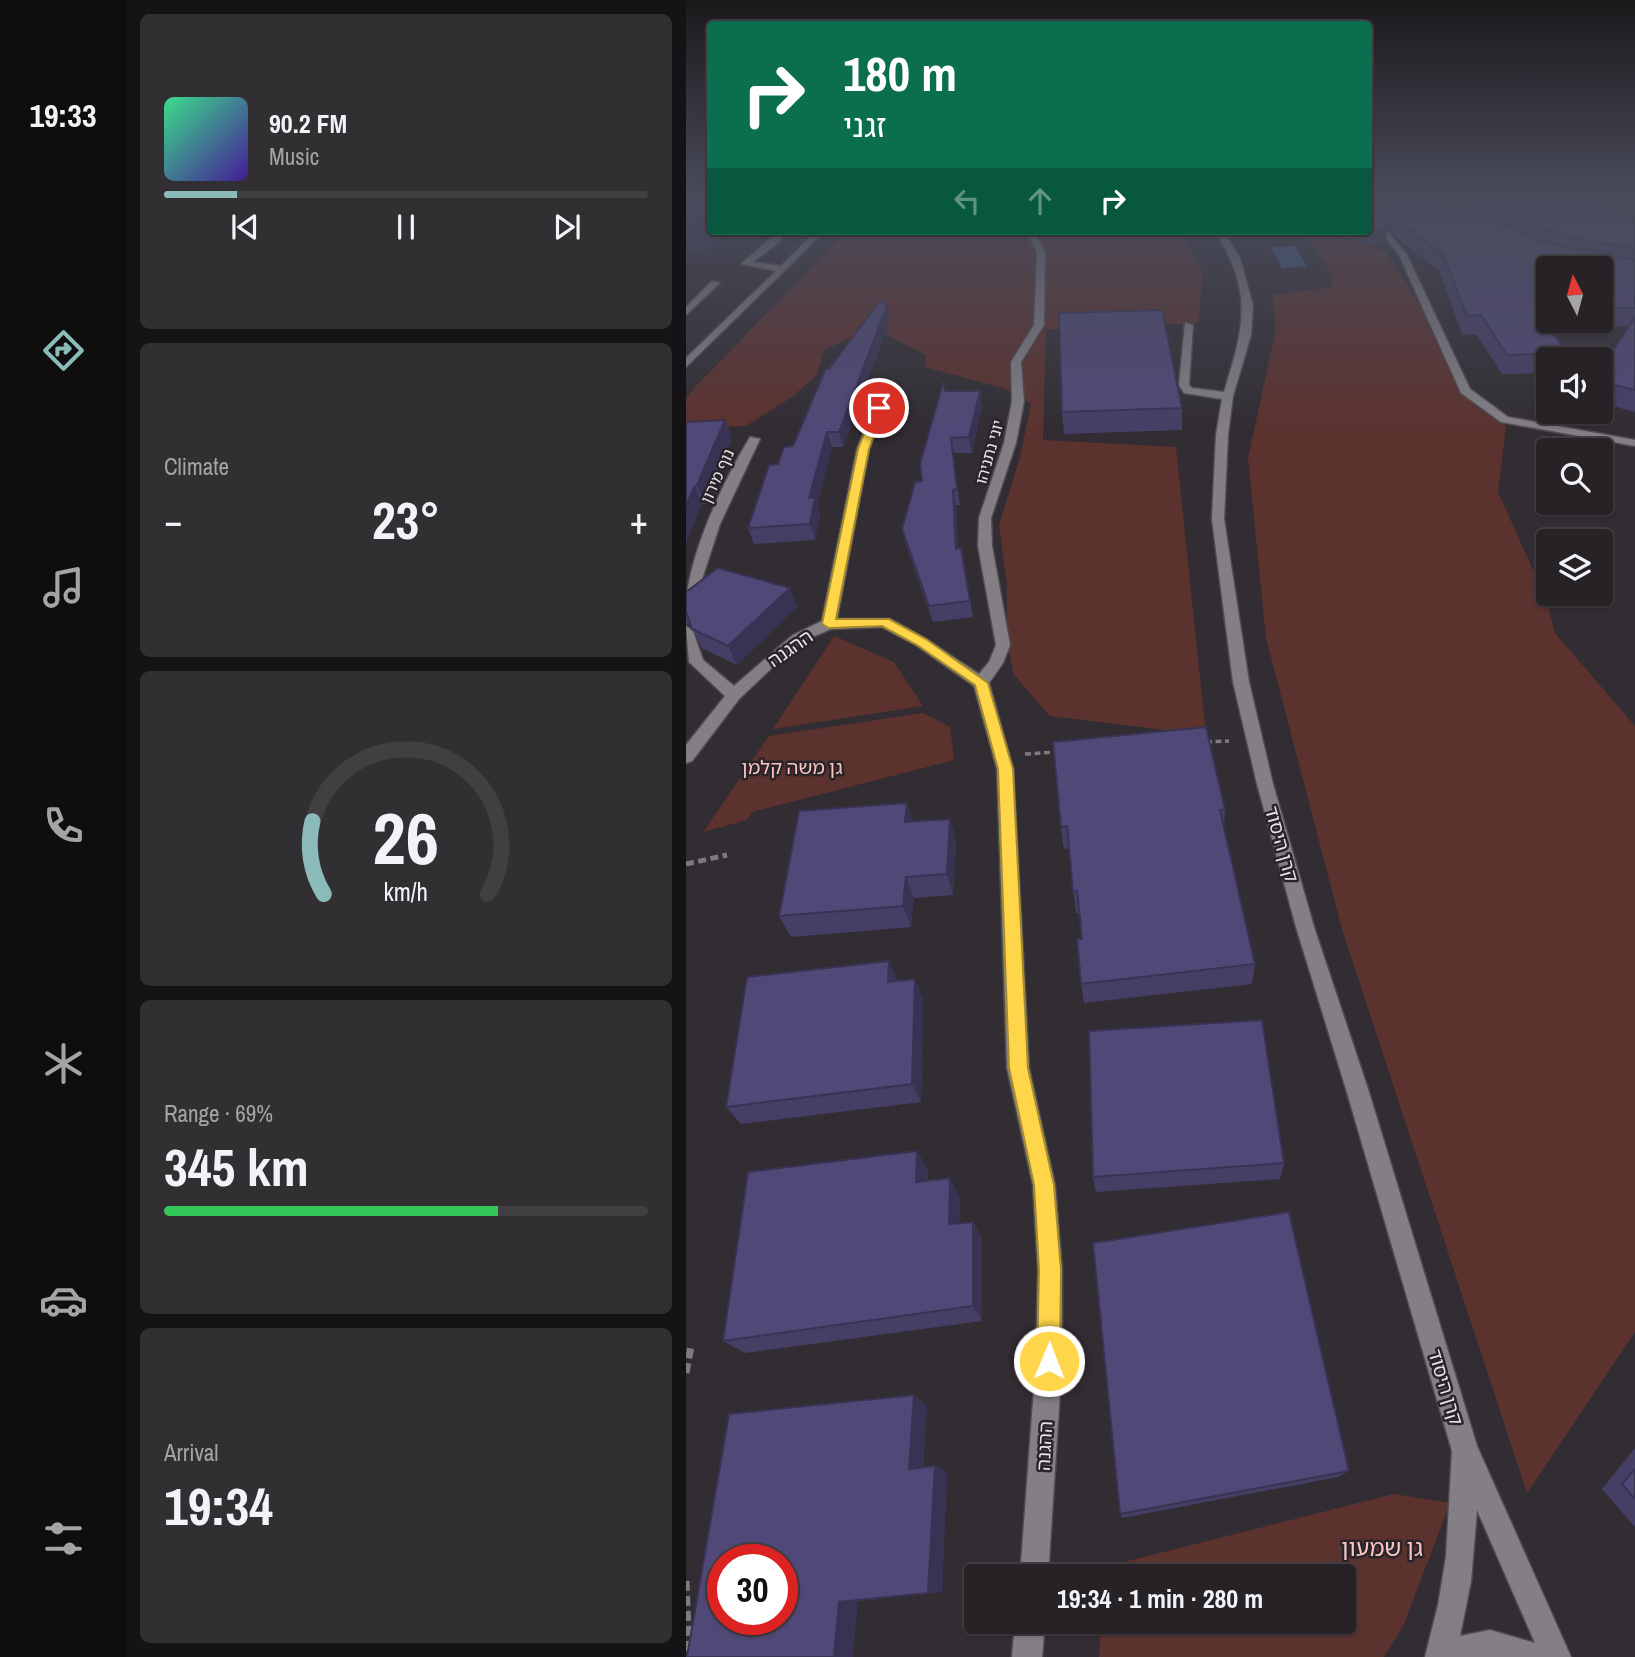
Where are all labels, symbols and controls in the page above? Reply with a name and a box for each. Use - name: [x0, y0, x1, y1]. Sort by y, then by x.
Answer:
- text: 180 m: [843, 40, 957, 106]
- icon: right: [728, 49, 819, 140]
- text: 19:33: [29, 94, 97, 137]
- text: זגני: [843, 104, 887, 147]
- text: 90.2 FM: [269, 106, 347, 141]
- text: Music: [269, 141, 319, 172]
- icon: left: [948, 182, 986, 220]
- icon: ahead: [1021, 182, 1059, 220]
- icon: right: [1094, 182, 1132, 220]
- icon: previous: [226, 208, 264, 246]
- icon: pause: [387, 208, 425, 246]
- icon: next: [548, 208, 586, 246]
- north arrow: [1536, 256, 1614, 332]
- map controls: [1536, 256, 1613, 606]
- icon: directions: [39, 326, 88, 375]
- button: sound: [1536, 347, 1613, 424]
- pin: [849, 378, 909, 438]
- icon: arrive: [860, 389, 898, 427]
- street label: יוני נתניהו: [969, 417, 1009, 487]
- button: search: [1536, 438, 1613, 515]
- street label: נוף מירון: [695, 445, 739, 507]
- text: Climate: [164, 451, 229, 482]
- text: 23°: [372, 485, 440, 555]
- text: −: [164, 495, 182, 546]
- text: +: [630, 495, 648, 546]
- button: layers: [1536, 529, 1613, 606]
- icon: music: [39, 563, 88, 612]
- street label: ההגנה: [762, 623, 818, 673]
- park label: גן משה קלמן: [742, 754, 842, 780]
- text: 26: [373, 790, 439, 888]
- icon: phone: [39, 801, 88, 850]
- street label: קרן היסוד: [1259, 803, 1305, 885]
- text: km/h: [384, 875, 428, 909]
- icon: climate: [39, 1039, 88, 1088]
- text: Range · 69%: [164, 1098, 273, 1129]
- text: 345 km: [164, 1132, 309, 1202]
- icon: car: [39, 1276, 88, 1325]
- position arrow: [1012, 1324, 1086, 1398]
- street label: קרן היסוד: [1422, 1346, 1470, 1428]
- street label: ההגנה: [1030, 1420, 1058, 1472]
- text: Arrival: [164, 1437, 219, 1468]
- text: 19:34: [164, 1471, 273, 1541]
- icon: filters: [39, 1514, 88, 1563]
- park label: גן שמעון: [1341, 1532, 1423, 1563]
- speed limit sign: 30: [707, 1544, 798, 1635]
- text: 19:34 · 1 min · 280 m: [1057, 1581, 1263, 1616]

